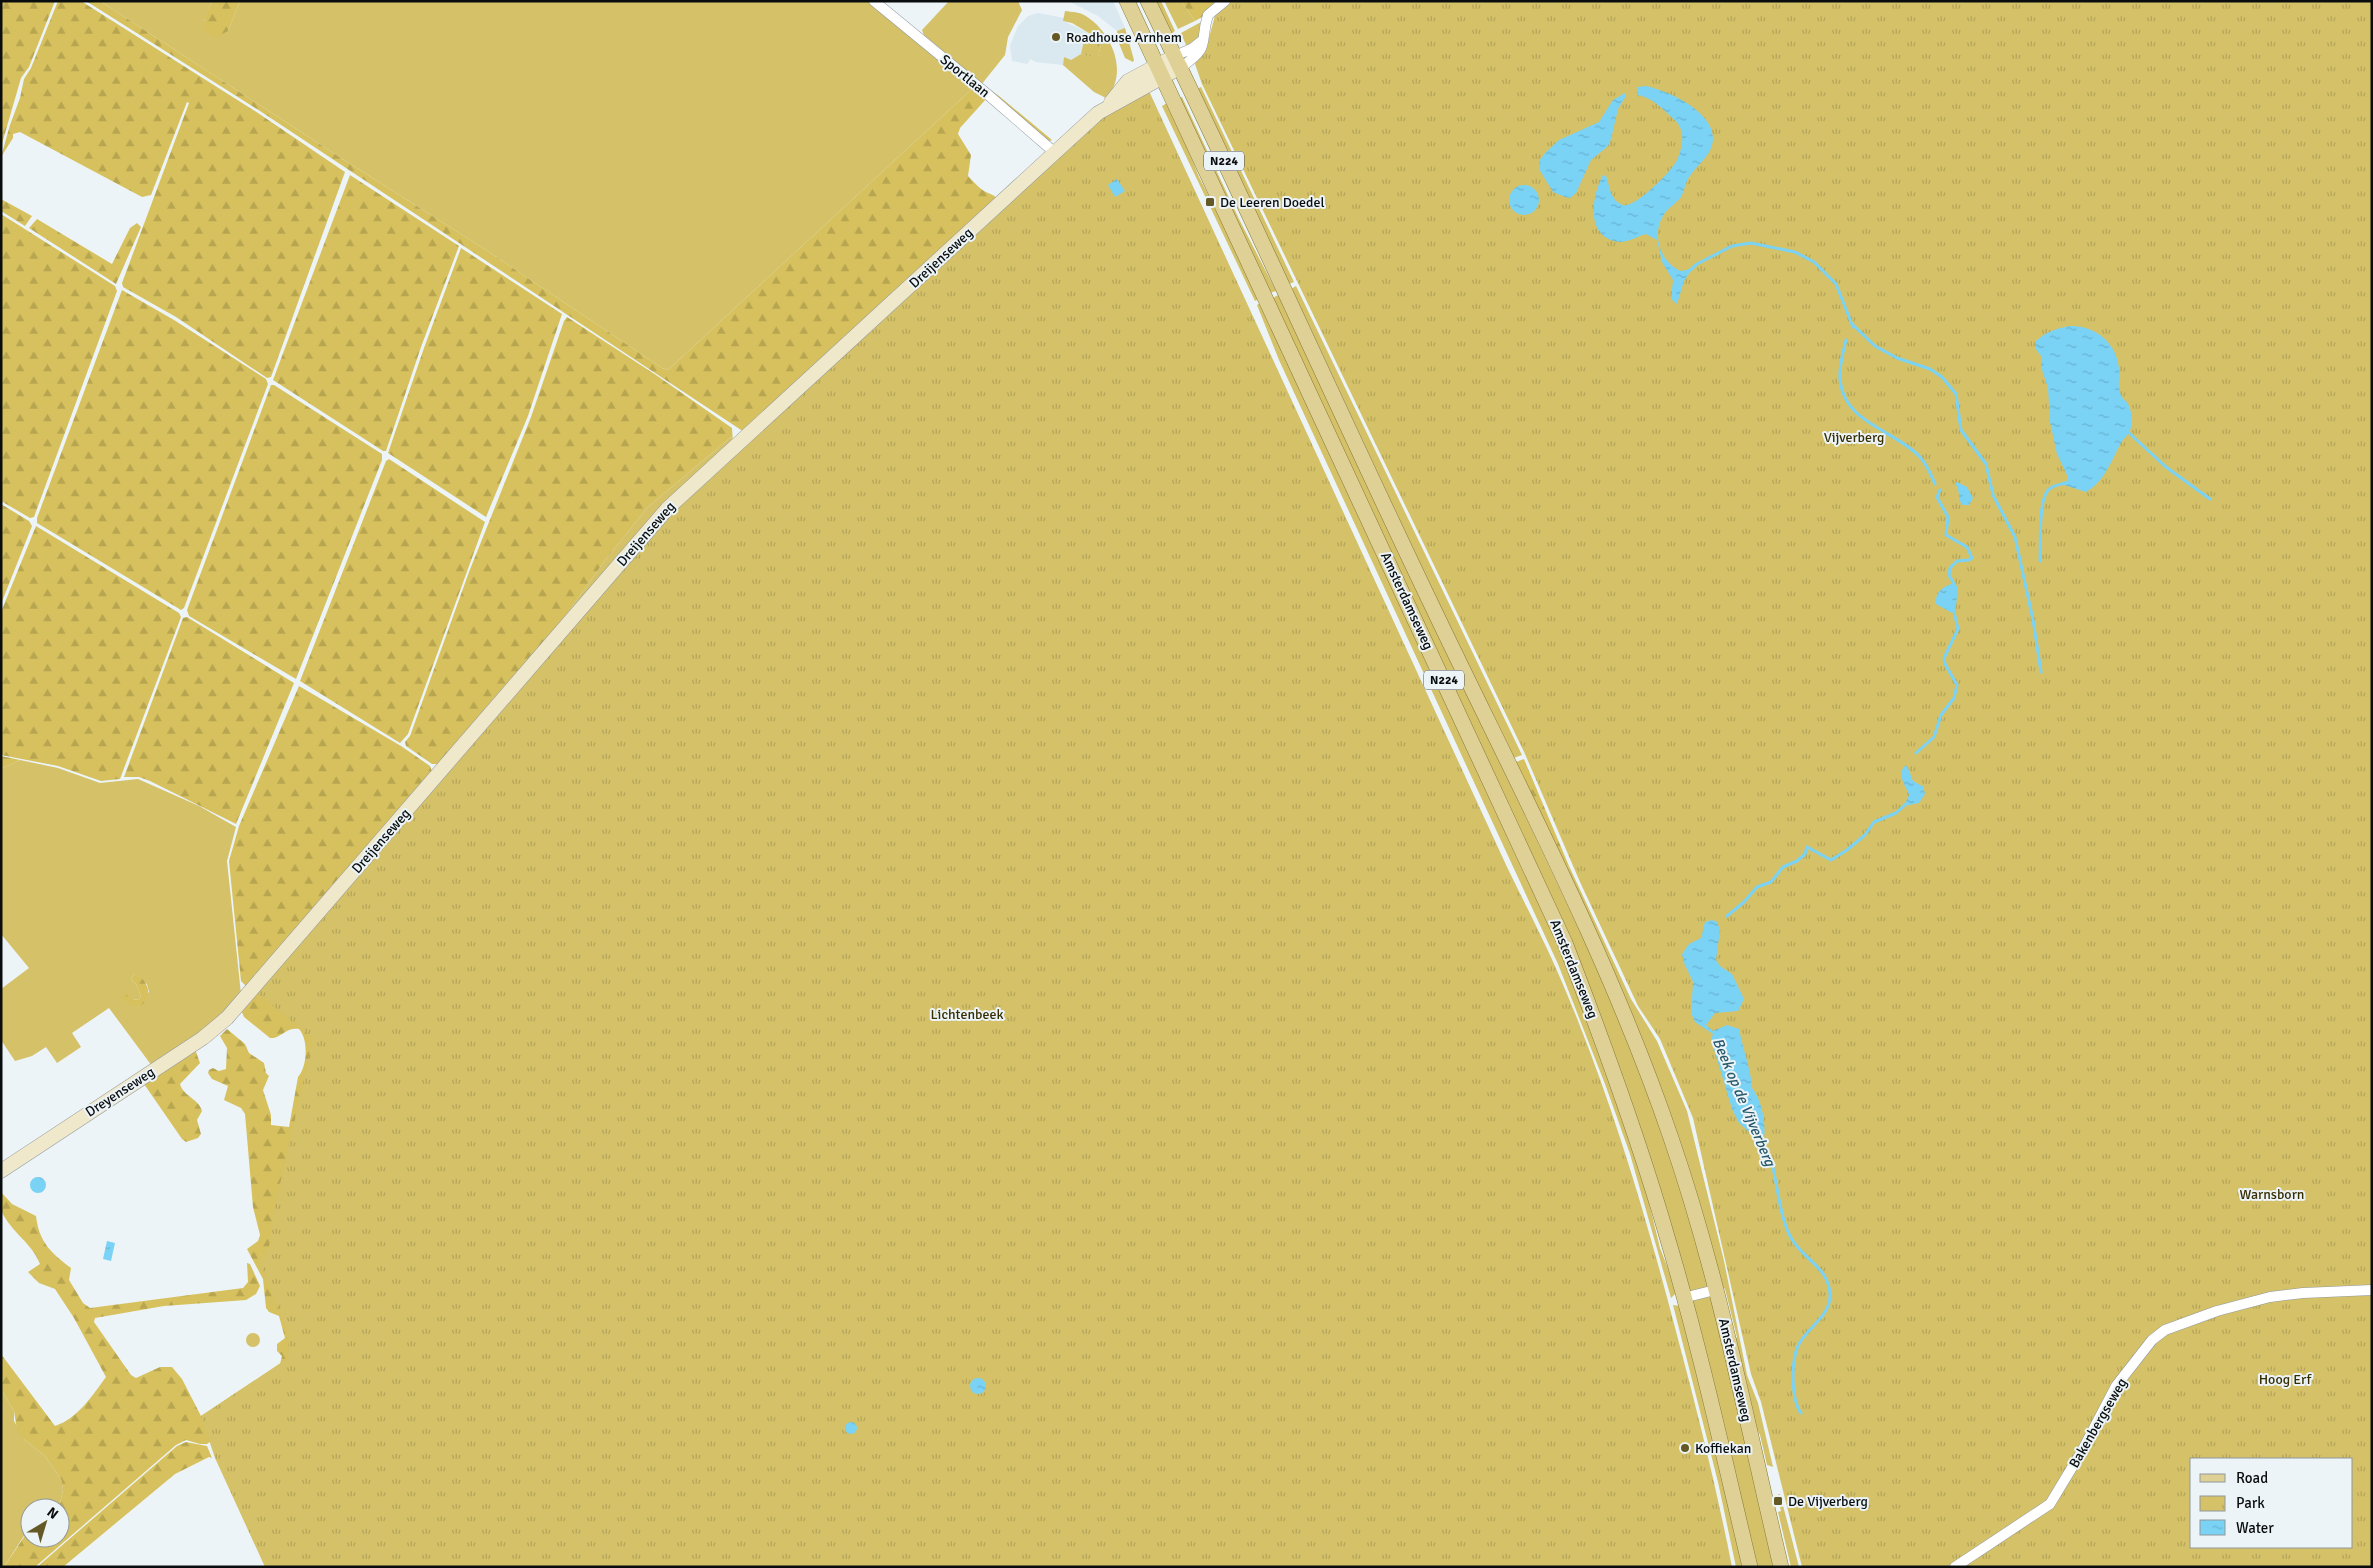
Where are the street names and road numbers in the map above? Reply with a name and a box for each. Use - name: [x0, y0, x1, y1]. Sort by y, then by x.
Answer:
- street label: Sportlaan: [937, 51, 993, 101]
- road number: N224: [1204, 152, 1244, 170]
- street label: Dreijenseweg: [906, 224, 976, 292]
- street label: Dreijenseweg: [613, 498, 679, 570]
- street label: Amsterdamseweg: [1377, 550, 1437, 652]
- road number: N224: [1424, 670, 1464, 690]
- street label: Dreijenseweg: [348, 805, 414, 877]
- street label: Amsterdamseweg: [1546, 917, 1602, 1021]
- street label: Dreyenseweg: [82, 1063, 158, 1121]
- street label: Amsterdamseweg: [1715, 1317, 1755, 1423]
- street label: Bakenbergseweg: [2065, 1375, 2131, 1471]

